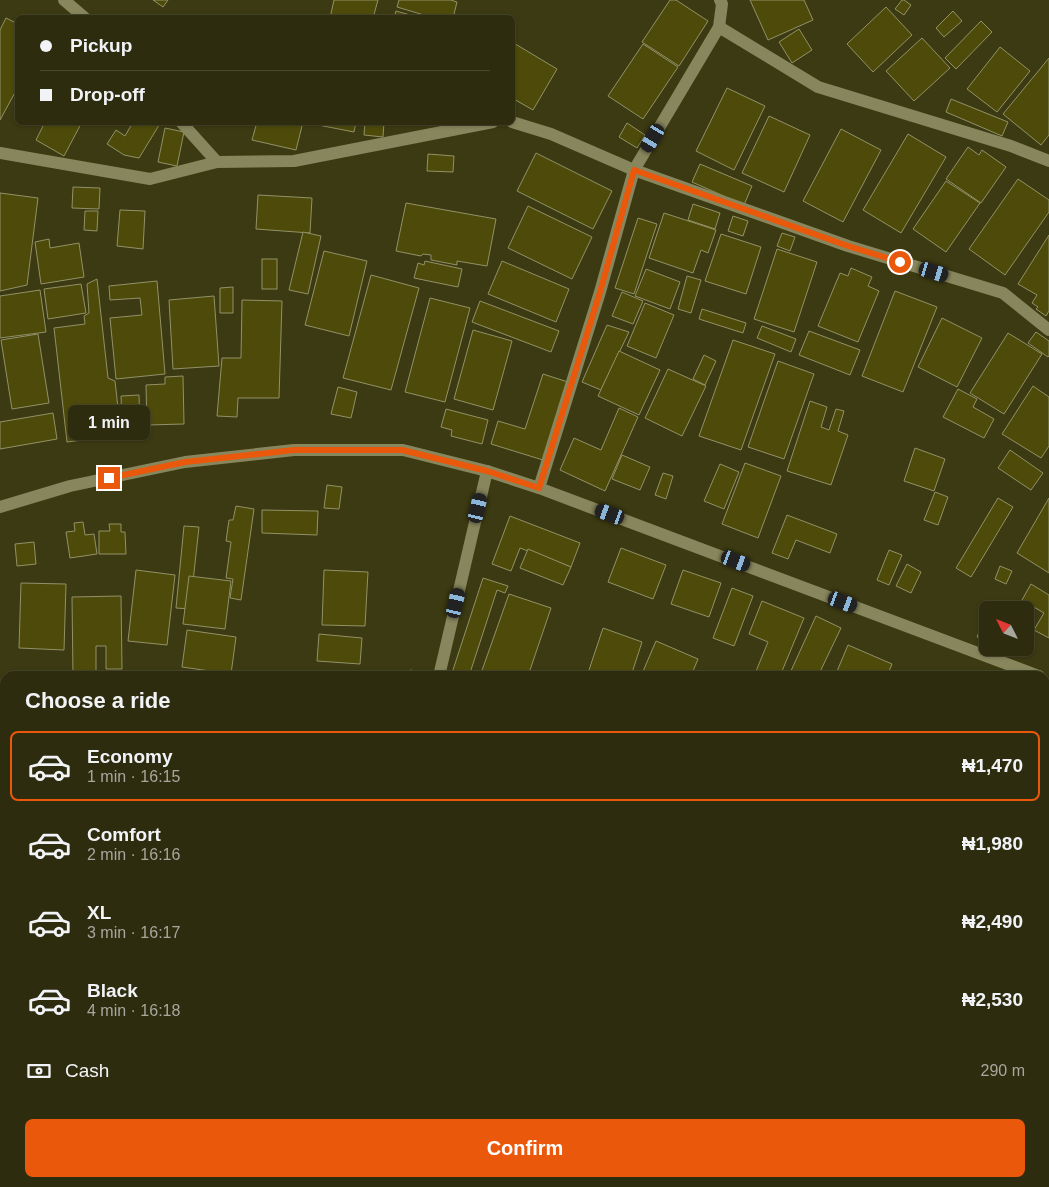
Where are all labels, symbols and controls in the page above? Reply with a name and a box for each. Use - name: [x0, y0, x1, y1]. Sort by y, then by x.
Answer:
- text: Pickup: [70, 35, 132, 56]
- text: Drop-off: [70, 84, 145, 105]
- car: [638, 121, 667, 155]
- route start: [889, 251, 911, 273]
- car: [917, 260, 950, 284]
- callout: 1 min: [68, 406, 150, 440]
- text: 1 min: [88, 414, 130, 431]
- route end: [98, 467, 120, 489]
- car: [467, 492, 488, 524]
- car: [593, 502, 626, 526]
- car: [719, 549, 752, 573]
- car: [445, 587, 466, 619]
- car: [826, 590, 859, 614]
- north arrow: [979, 601, 1034, 656]
- map controls: [979, 601, 1034, 656]
- text: Choose a ride: [25, 688, 170, 713]
- icon: car: [27, 744, 72, 789]
- text: Economy: [87, 746, 173, 767]
- text: ₦1,470: [962, 755, 1023, 776]
- text: 1 min · 16:15: [87, 768, 180, 785]
- icon: car: [27, 822, 72, 867]
- text: Comfort: [87, 824, 161, 845]
- text: ₦1,980: [962, 833, 1023, 854]
- text: 2 min · 16:16: [87, 846, 180, 863]
- icon: car: [27, 900, 72, 945]
- text: XL: [87, 902, 111, 923]
- text: ₦2,490: [962, 911, 1023, 932]
- text: 3 min · 16:17: [87, 924, 180, 941]
- icon: car: [27, 978, 72, 1023]
- text: Black: [87, 980, 138, 1001]
- text: ₦2,530: [962, 989, 1023, 1010]
- text: 4 min · 16:18: [87, 1002, 180, 1019]
- icon: cash: [25, 1057, 53, 1085]
- text: Cash: [65, 1060, 109, 1081]
- text: 290 m: [981, 1062, 1025, 1079]
- button: Confirm: [25, 1119, 1025, 1177]

